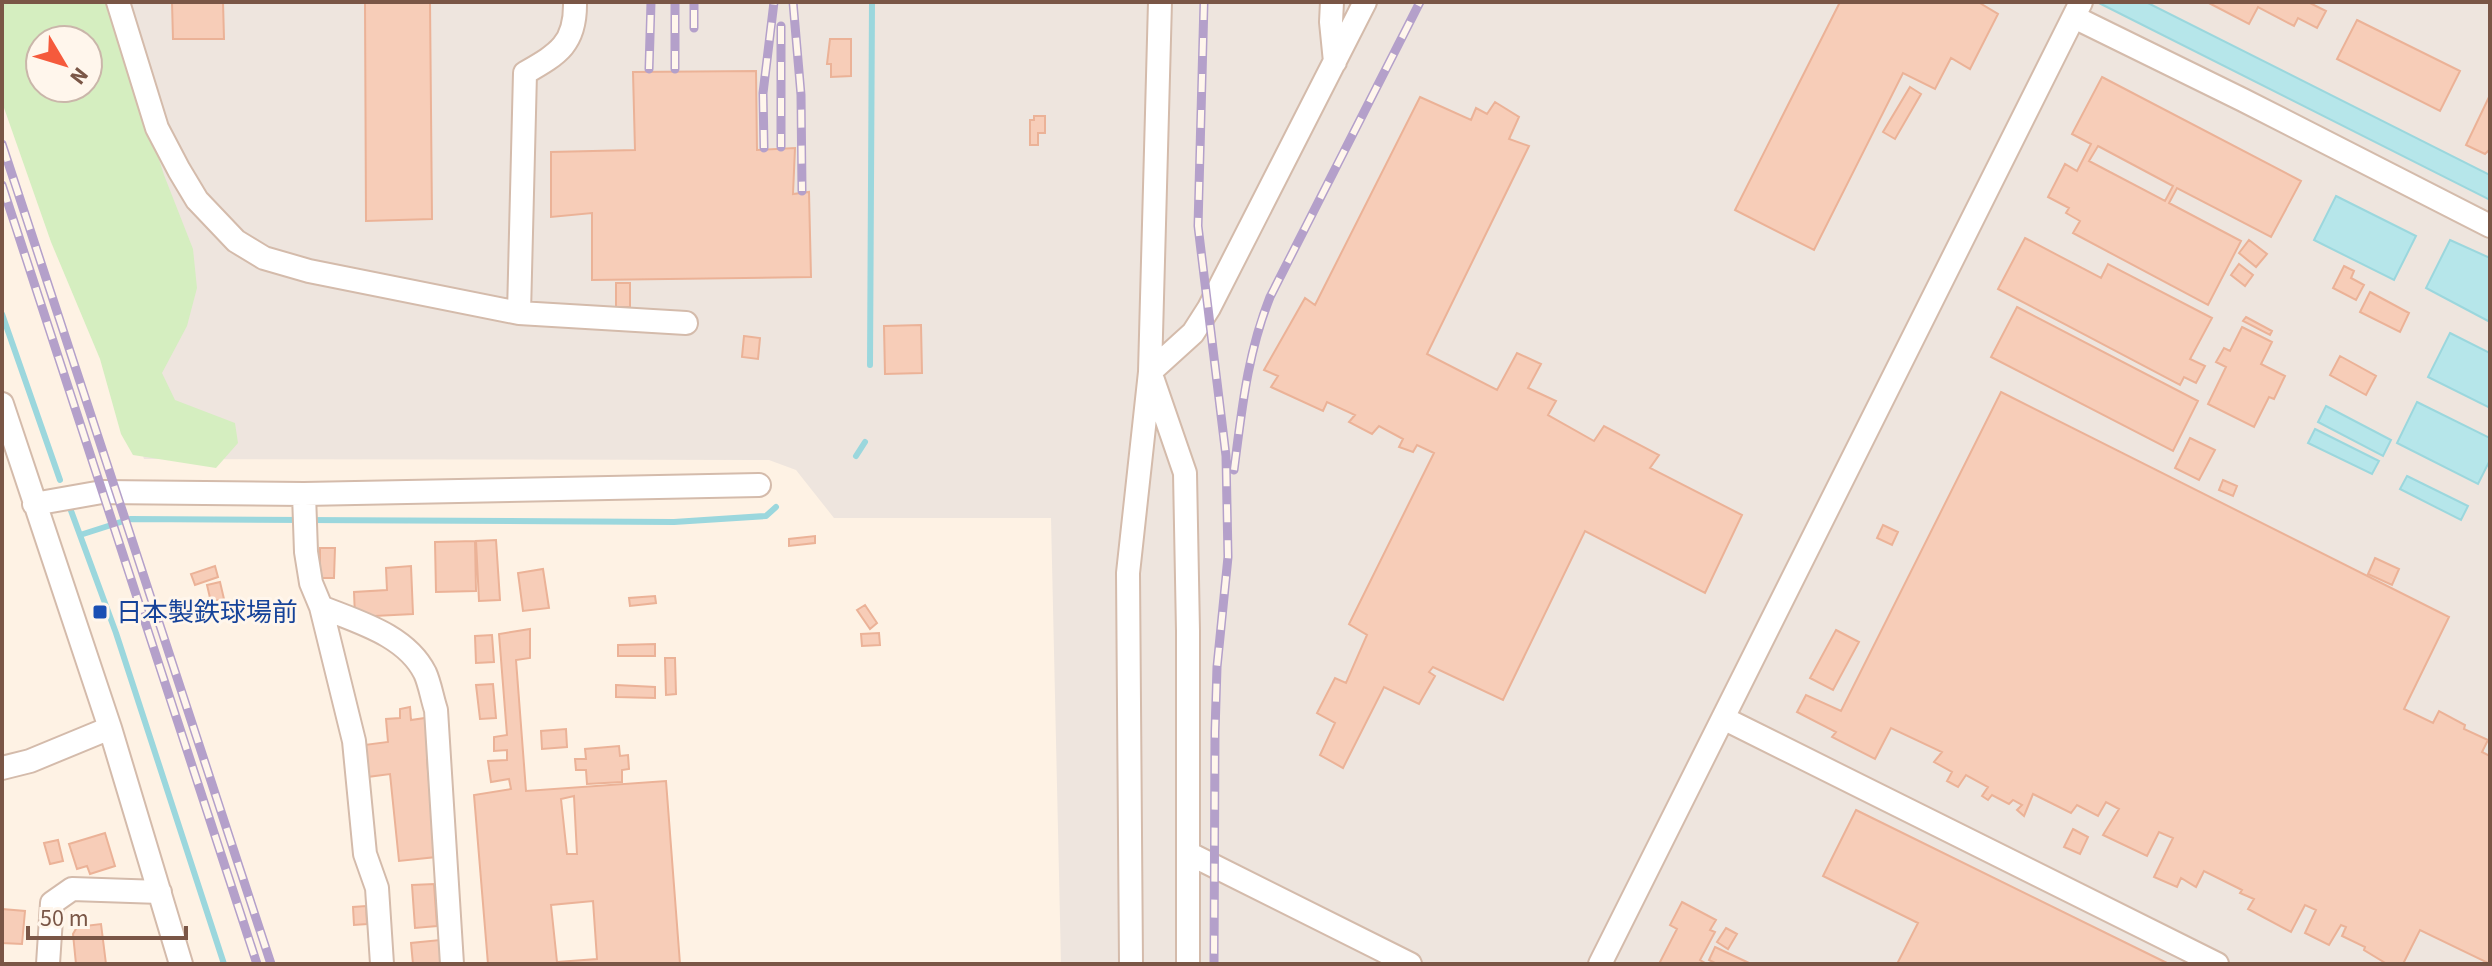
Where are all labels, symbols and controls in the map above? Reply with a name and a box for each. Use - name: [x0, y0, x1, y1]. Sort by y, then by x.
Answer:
- north arrow: [24, 24, 104, 104]
- text: N: [62, 60, 96, 91]
- place label: 日本製鉄球場前: [116, 594, 298, 631]
- marker: 日本製鉄球場前: [91, 603, 109, 621]
- scale bar: [28, 890, 186, 940]
- text: 50 m: [40, 901, 89, 936]

